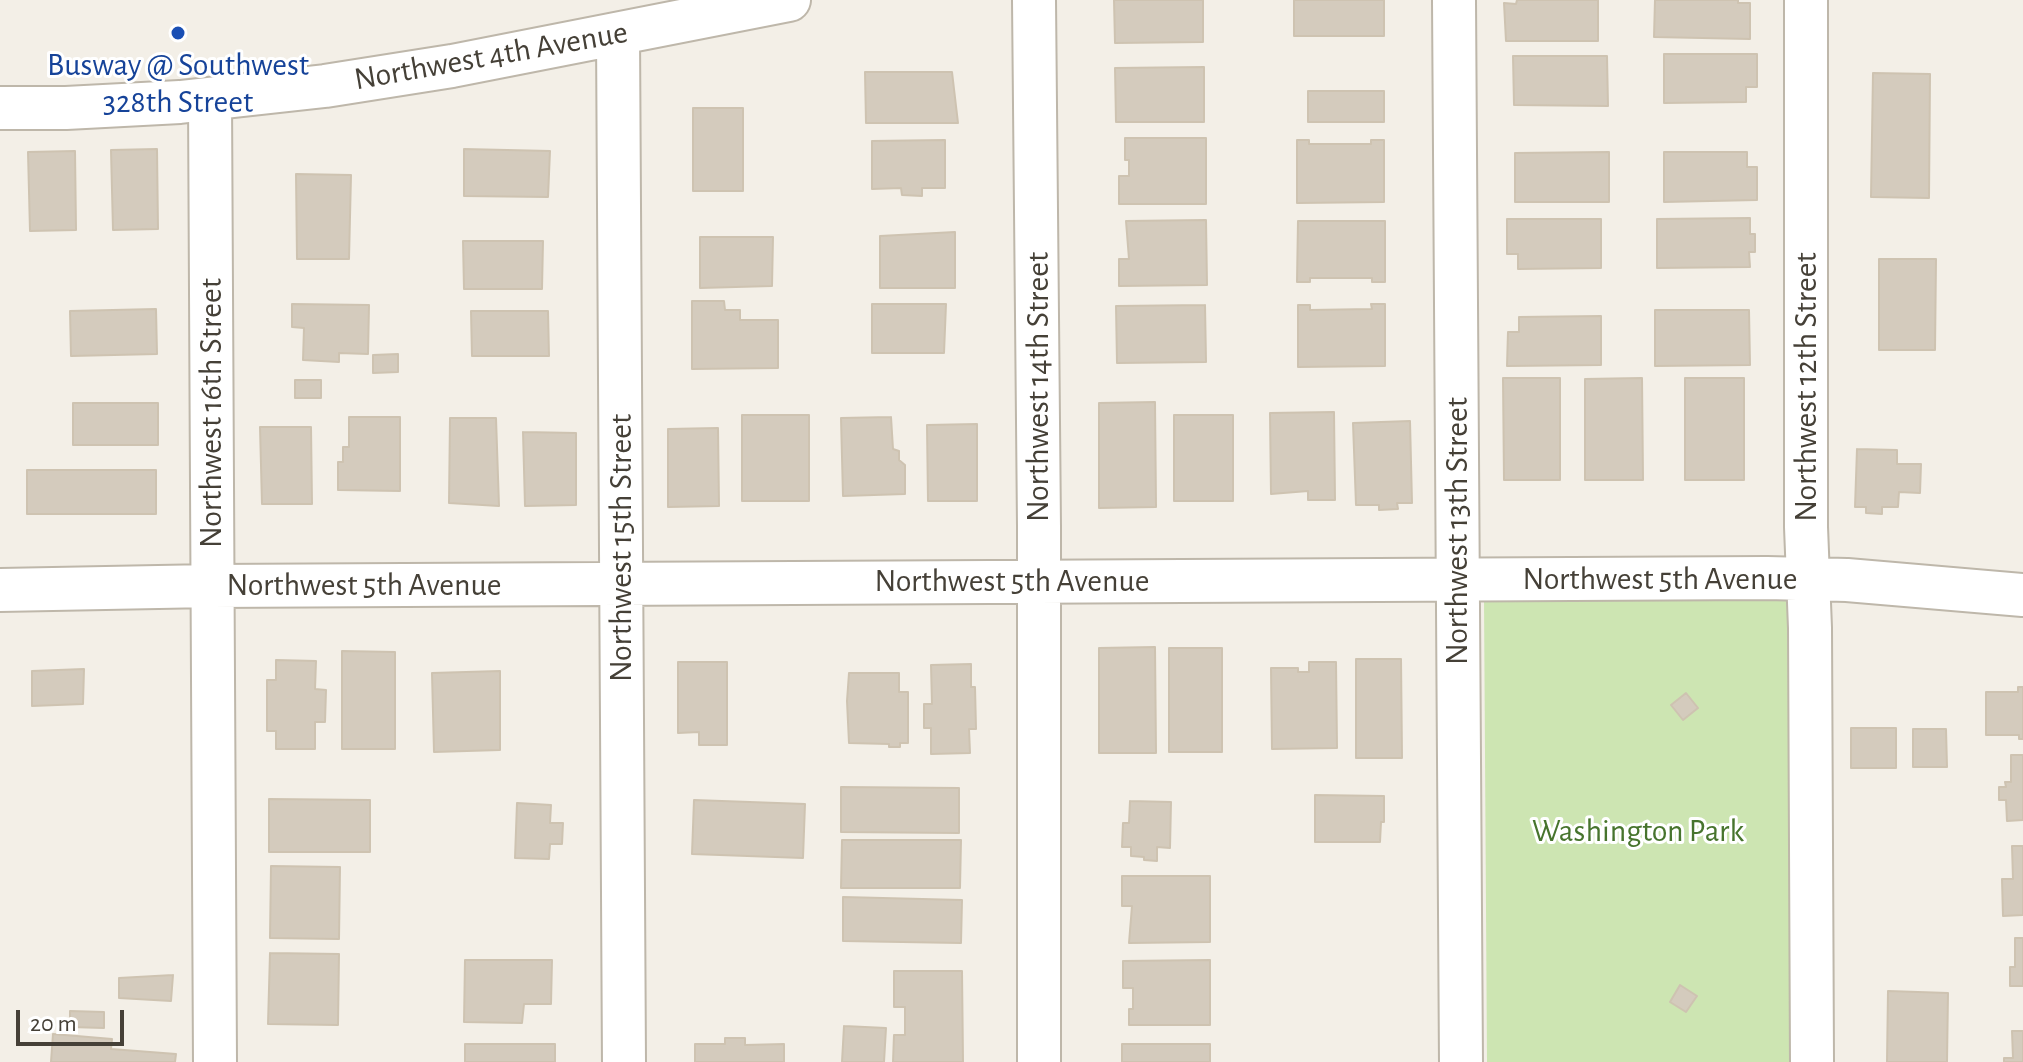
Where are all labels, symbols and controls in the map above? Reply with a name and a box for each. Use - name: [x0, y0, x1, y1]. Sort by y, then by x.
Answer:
- street label: Northwest 4th Avenue: [351, 13, 631, 99]
- marker: Busway @ Southwest 328th Street: [169, 24, 187, 42]
- place label: Busway @ Southwest 328th Street: [47, 46, 309, 121]
- street label: Northwest 14th Street: [1019, 252, 1057, 522]
- street label: Northwest 12th Street: [1787, 252, 1825, 522]
- street label: Northwest 16th Street: [192, 278, 230, 548]
- street label: Northwest 13th Street: [1438, 397, 1476, 665]
- street label: Northwest 15th Street: [602, 414, 640, 682]
- street label: Northwest 5th Avenue: [1522, 560, 1798, 598]
- street label: Northwest 5th Avenue: [874, 562, 1150, 600]
- street label: Northwest 5th Avenue: [226, 566, 502, 604]
- park label: Washington Park: [1532, 812, 1744, 850]
- scale bar: [20, 994, 128, 1044]
- text: 20 m: [30, 1012, 77, 1036]

